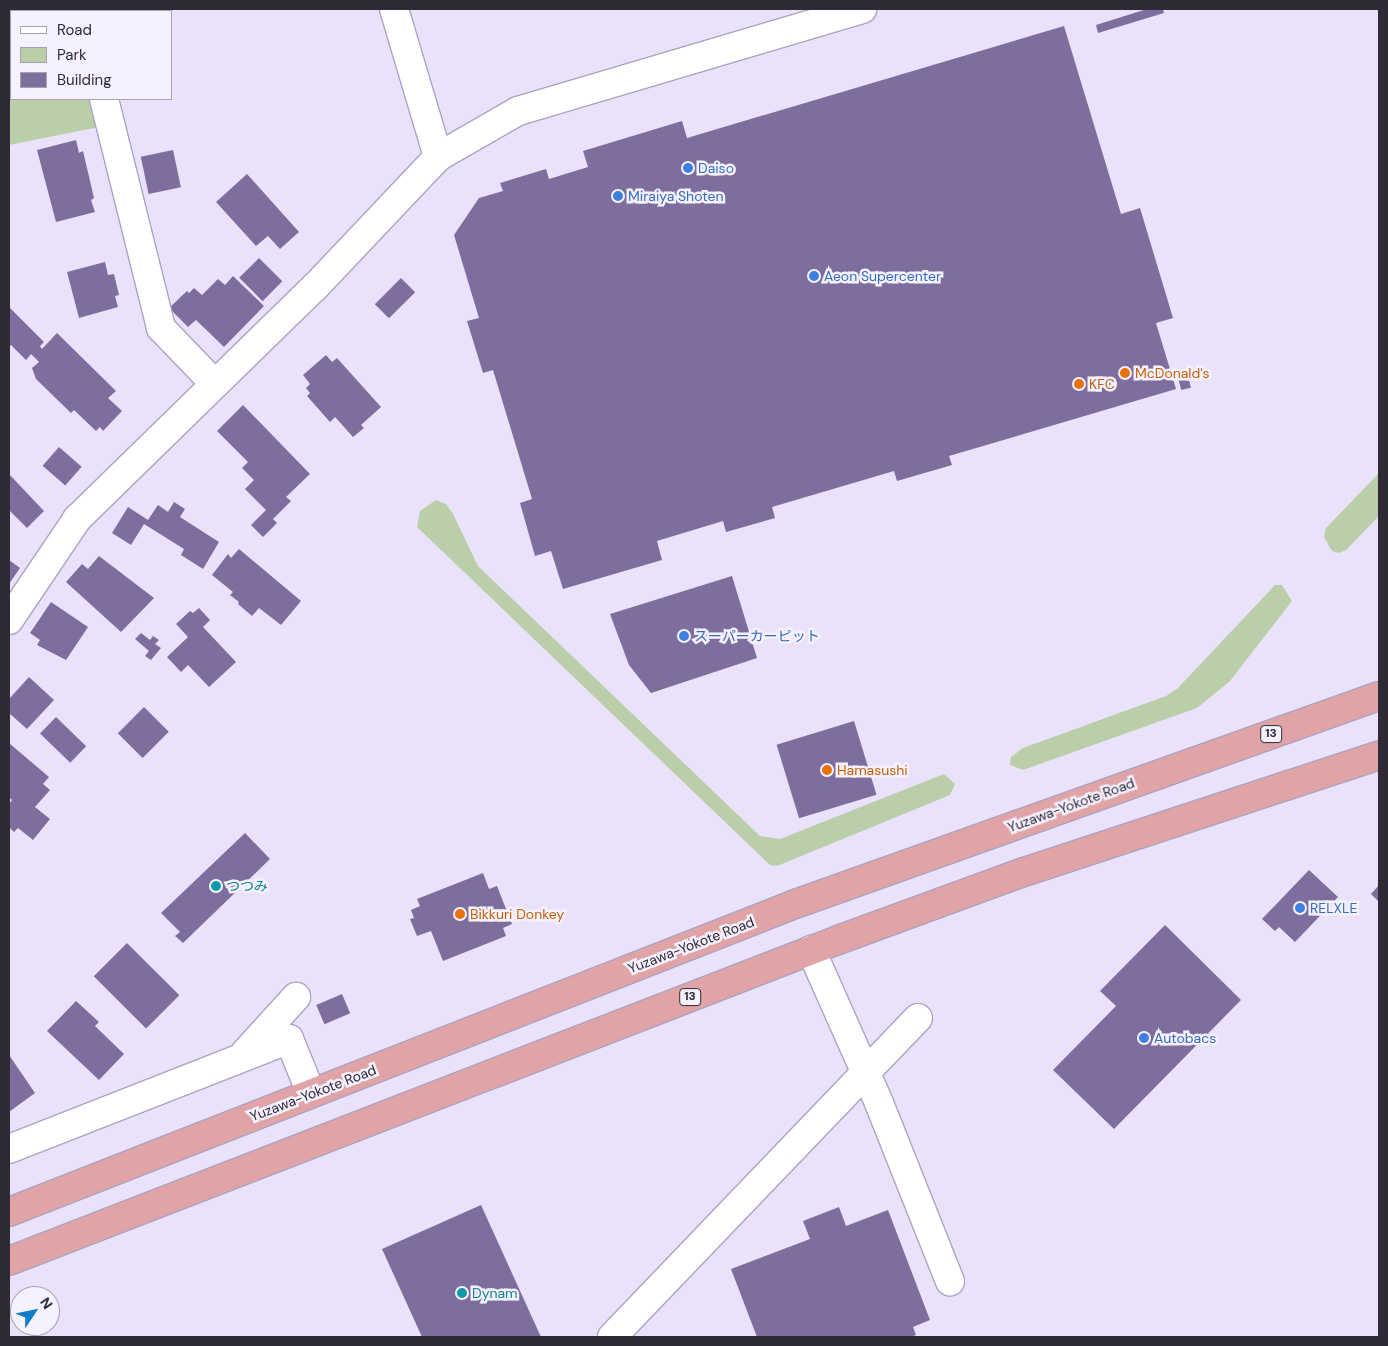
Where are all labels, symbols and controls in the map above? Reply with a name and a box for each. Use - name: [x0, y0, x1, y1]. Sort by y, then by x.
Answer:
- legend: [10, 10, 172, 100]
- text: Road: [57, 20, 92, 40]
- text: Park: [57, 45, 87, 65]
- text: Building: [57, 70, 112, 90]
- place label: Daiso: [698, 160, 734, 176]
- marker: Daiso: [682, 162, 694, 174]
- place label: Miraiya Shoten: [628, 188, 723, 204]
- marker: Miraiya Shoten: [612, 190, 624, 202]
- place label: Aeon Supercenter: [824, 268, 941, 284]
- marker: Aeon Supercenter: [808, 270, 820, 282]
- place label: McDonald's: [1135, 365, 1210, 381]
- marker: McDonald's: [1119, 367, 1131, 379]
- place label: KFC: [1089, 376, 1115, 392]
- marker: KFC: [1073, 378, 1085, 390]
- place label: スーパーカーピット: [694, 628, 820, 644]
- marker: スーパーカーピット: [678, 630, 690, 642]
- road number: 13: [1260, 724, 1282, 744]
- place label: Hamasushi: [837, 762, 908, 778]
- marker: Hamasushi: [821, 764, 833, 776]
- street label: Yuzawa-Yokote Road: [1005, 774, 1137, 836]
- place label: つつみ: [226, 878, 268, 894]
- marker: つつみ: [210, 880, 222, 892]
- place label: RELXLE: [1310, 900, 1357, 916]
- marker: RELXLE: [1294, 902, 1306, 914]
- place label: Bikkuri Donkey: [470, 906, 564, 922]
- marker: Bikkuri Donkey: [454, 908, 466, 920]
- street label: Yuzawa-Yokote Road: [626, 913, 756, 977]
- road number: 13: [679, 988, 701, 1006]
- place label: Autobacs: [1154, 1030, 1216, 1046]
- marker: Autobacs: [1138, 1032, 1150, 1044]
- street label: Yuzawa-Yokote Road: [248, 1061, 378, 1125]
- place label: Dynam: [472, 1285, 518, 1301]
- north arrow: [10, 1286, 60, 1336]
- marker: Dynam: [456, 1287, 468, 1299]
- text: N: [36, 1294, 57, 1312]

